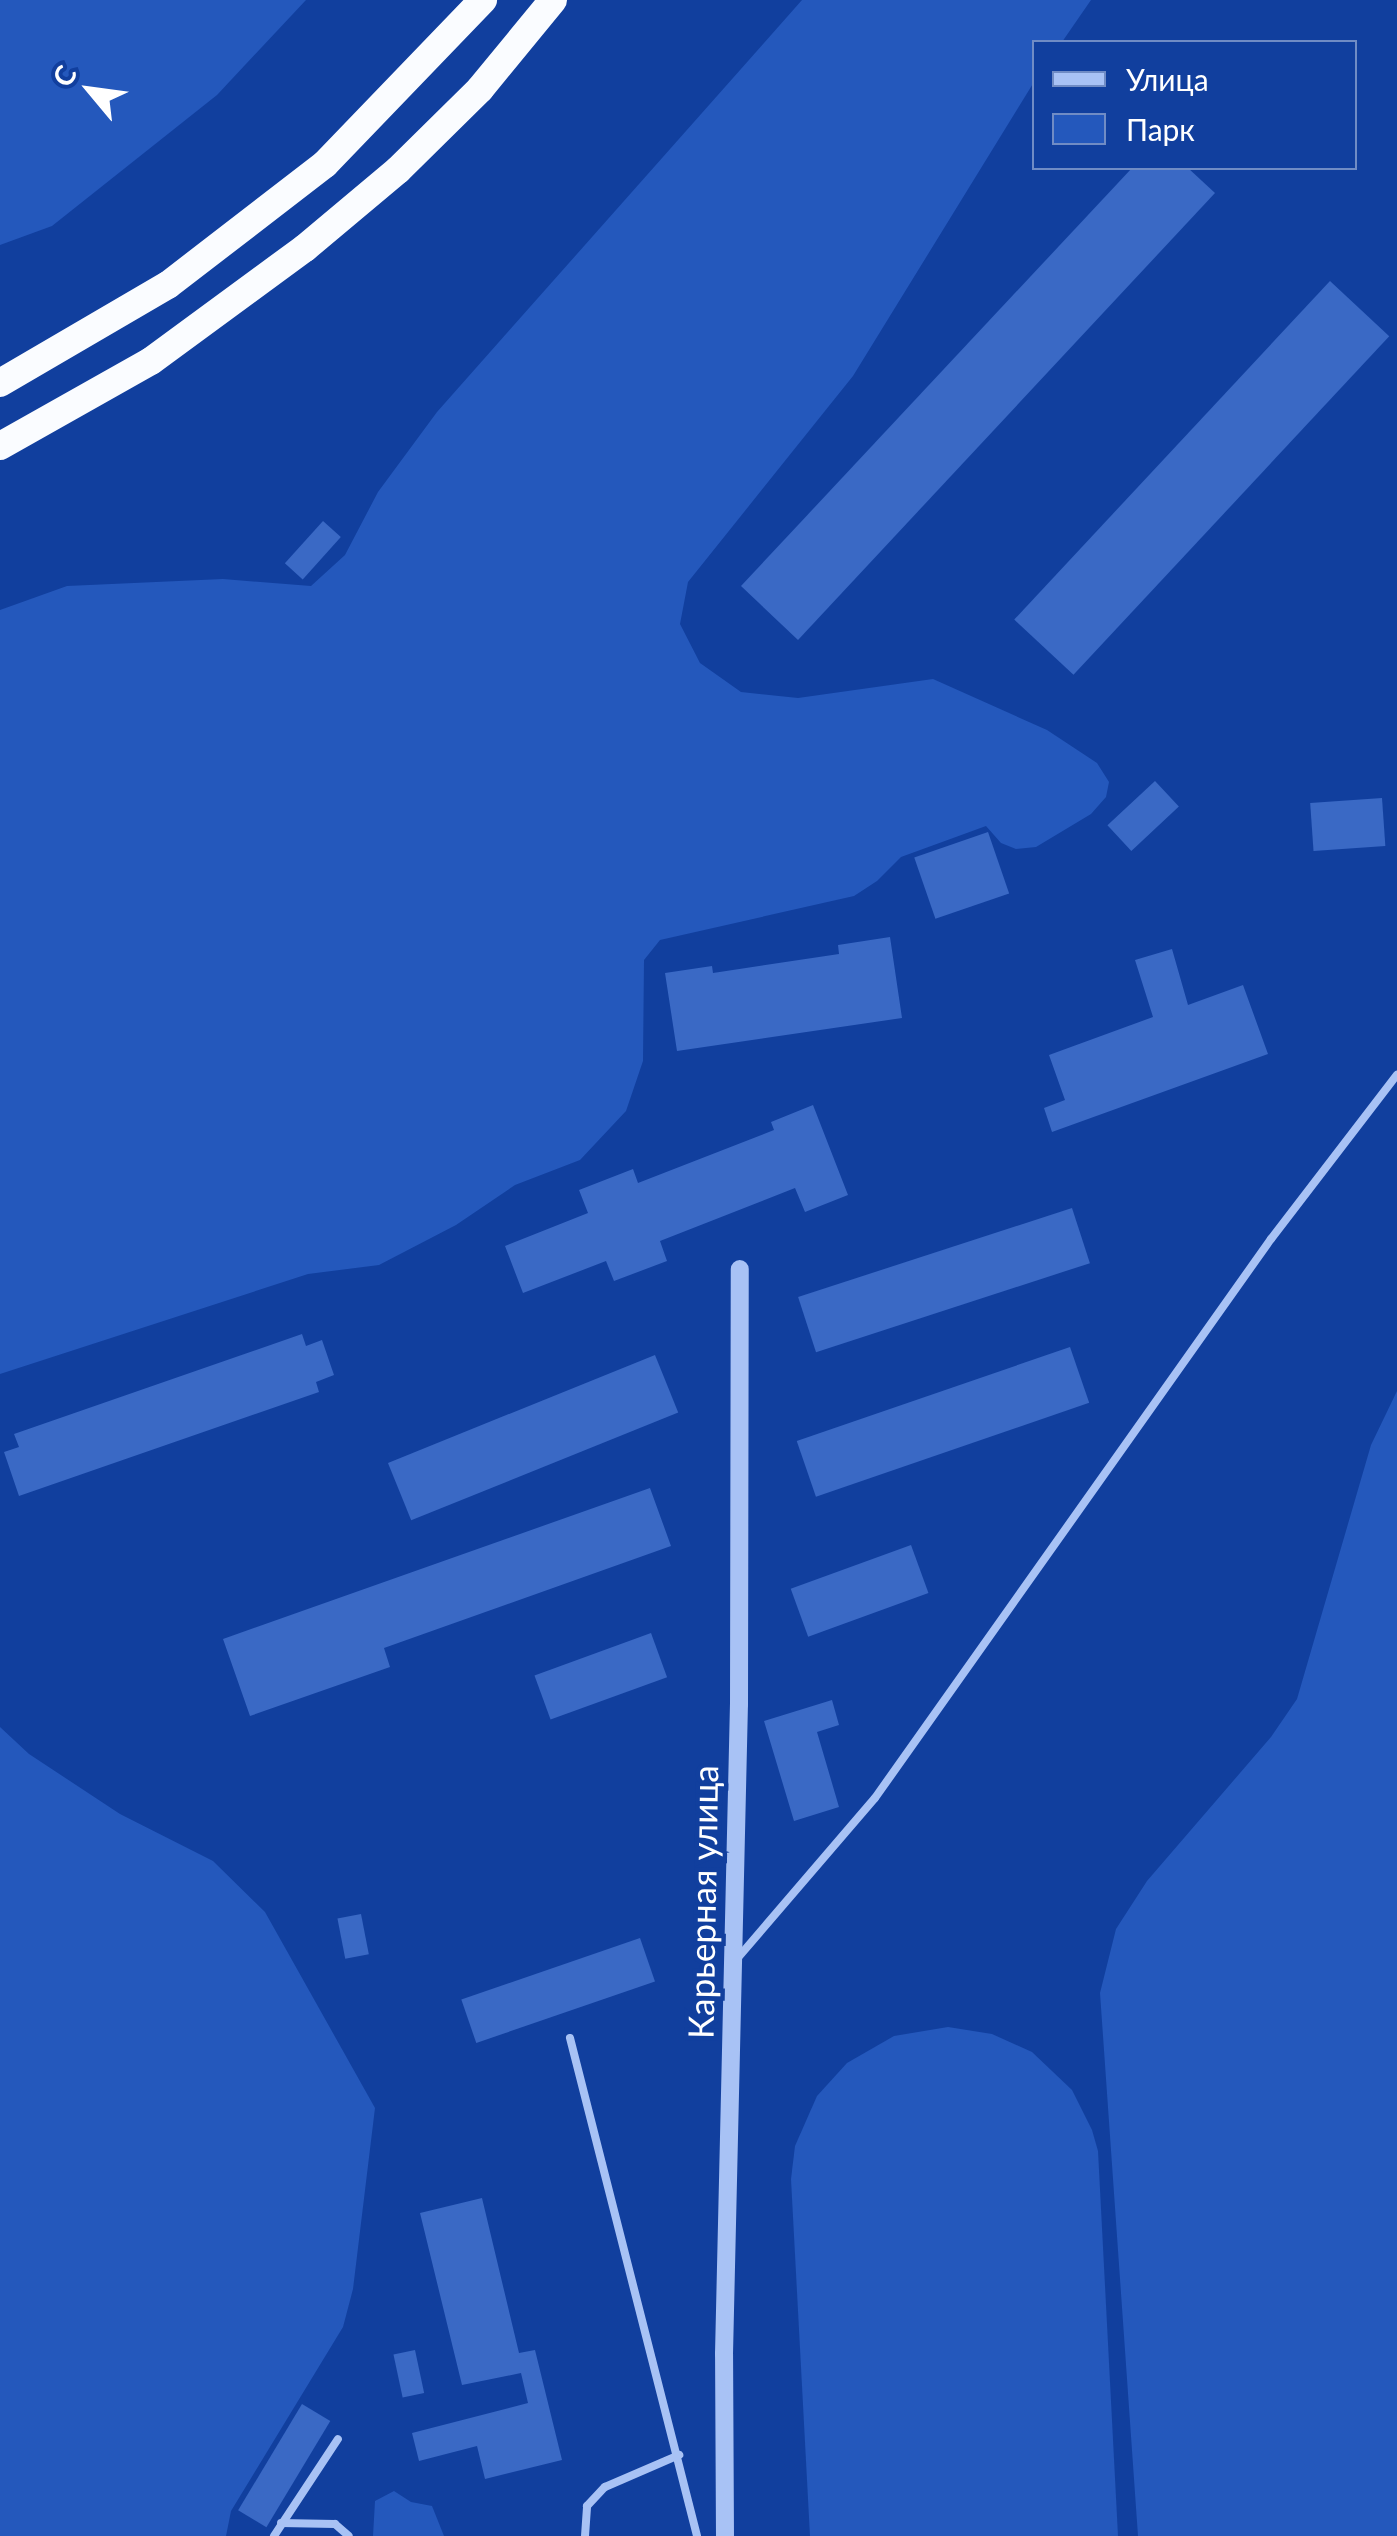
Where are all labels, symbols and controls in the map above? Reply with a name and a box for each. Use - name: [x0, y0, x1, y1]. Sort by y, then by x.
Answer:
- north arrow: [40, 40, 140, 140]
- legend: [1032, 40, 1357, 170]
- text: С: [44, 59, 83, 92]
- text: Улица: [1126, 61, 1209, 97]
- text: Парк: [1126, 111, 1195, 147]
- street label: Карьерная улица: [679, 1765, 725, 2039]

